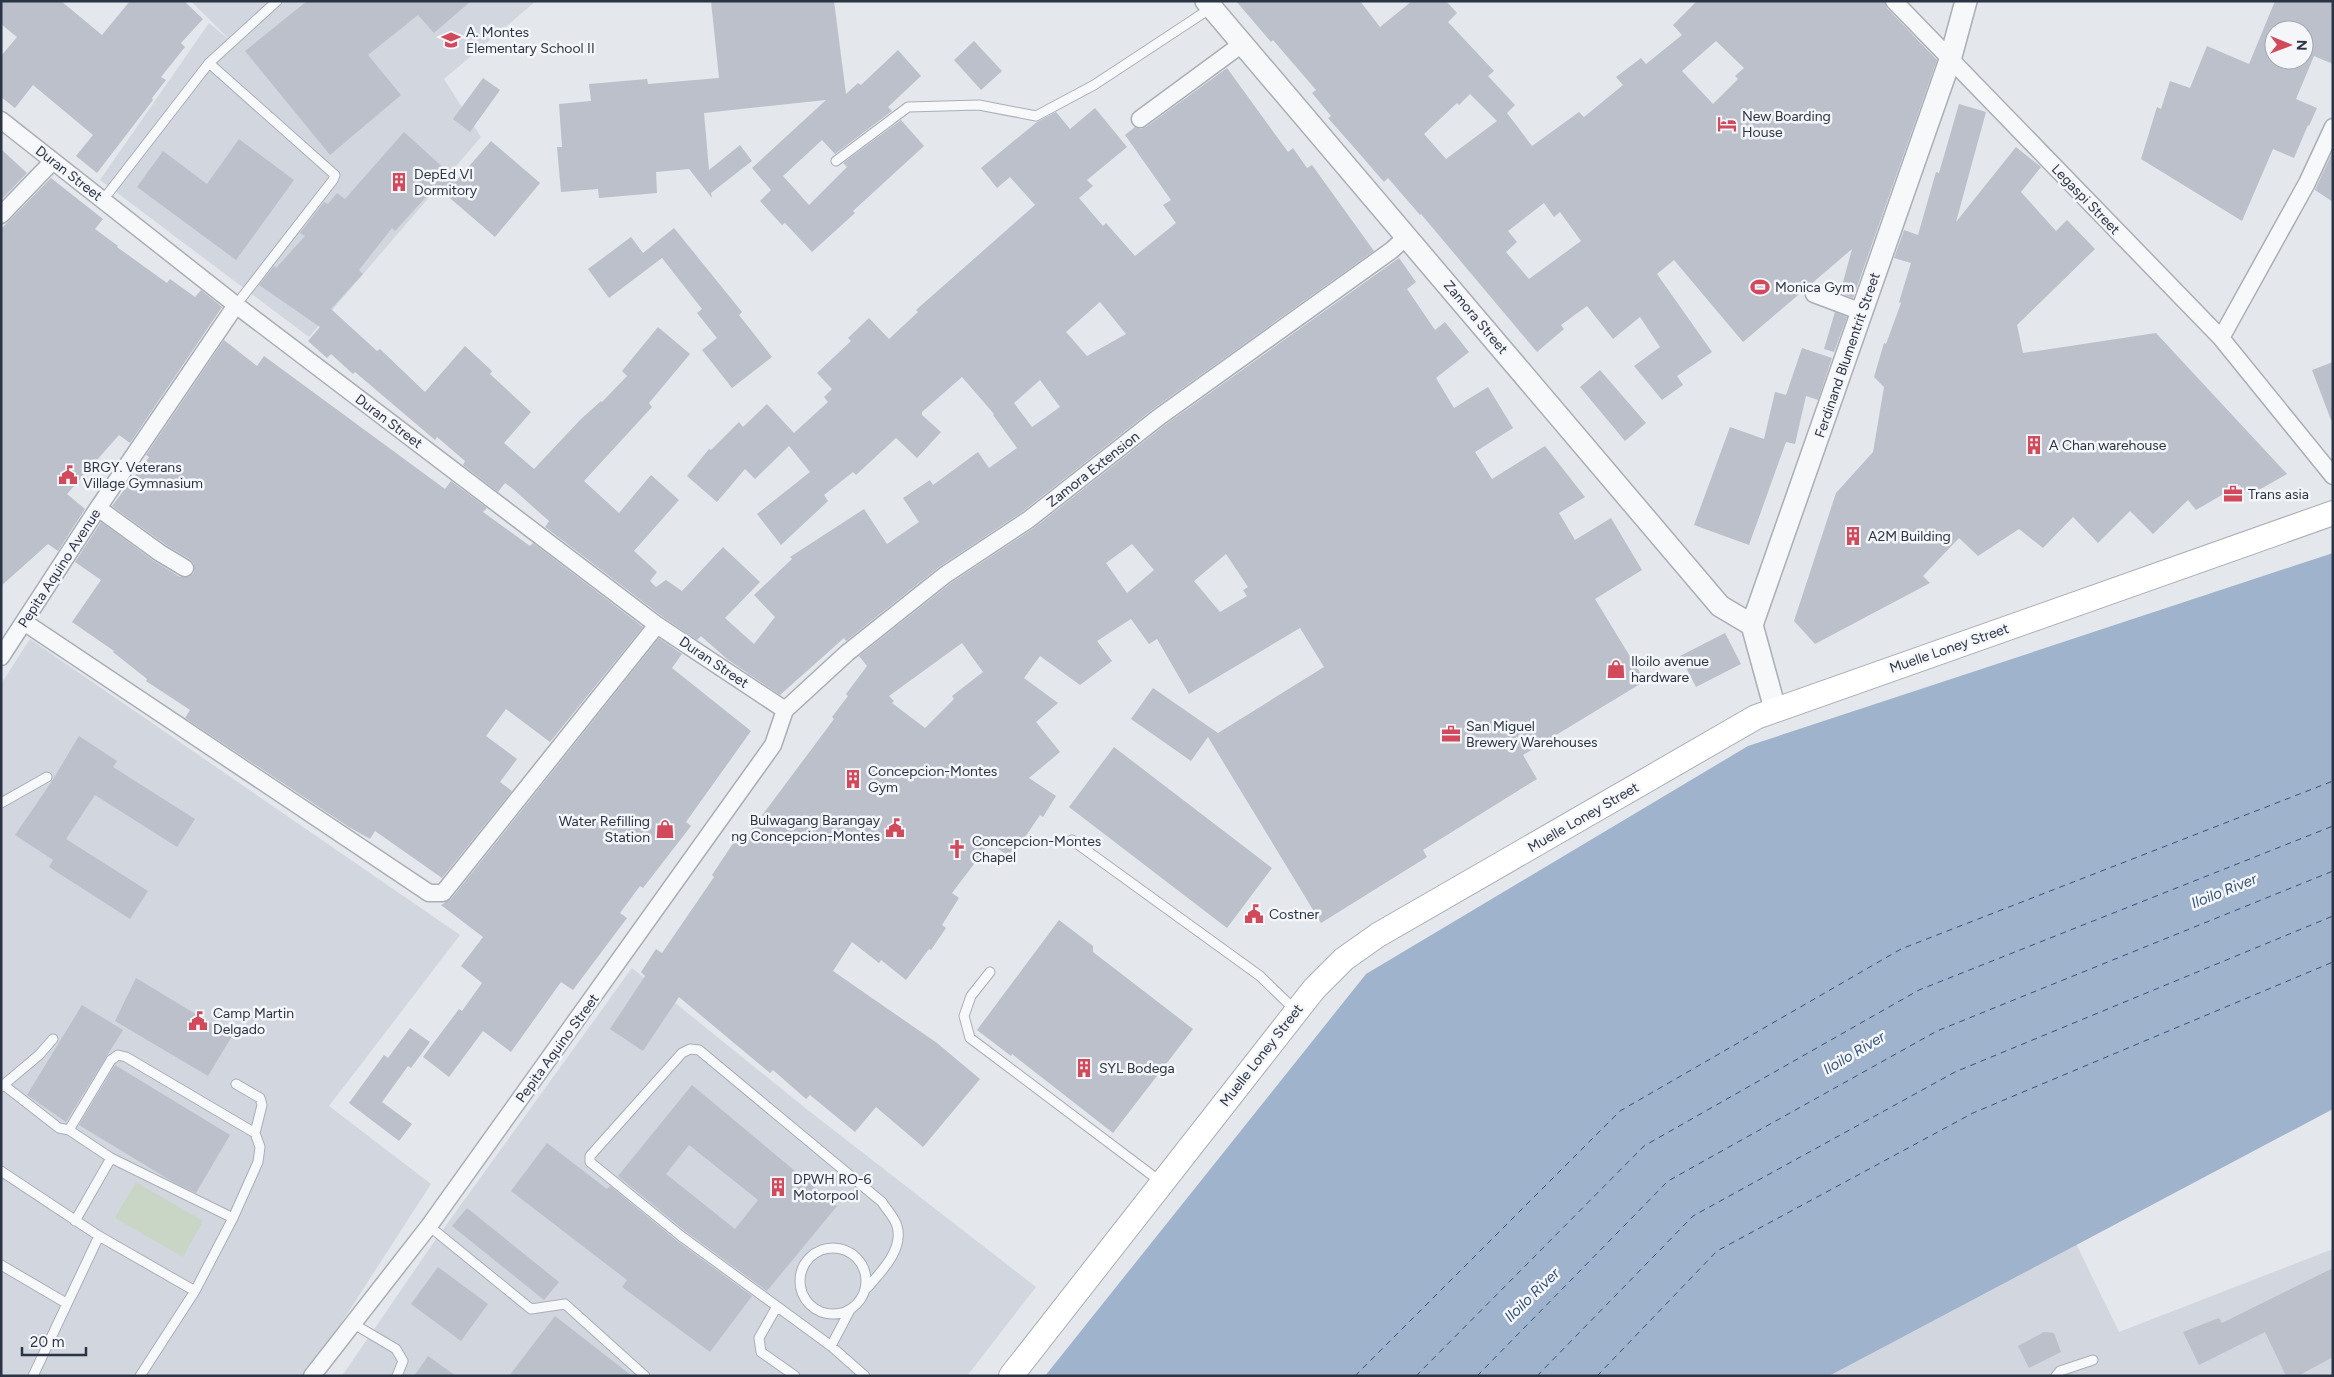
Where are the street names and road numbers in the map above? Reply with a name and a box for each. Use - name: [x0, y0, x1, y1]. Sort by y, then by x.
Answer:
- street label: Duran Street: [32, 142, 105, 205]
- street label: Legaspi Street: [2048, 161, 2123, 238]
- street label: Ferdinand Blumentrit Street: [1811, 270, 1884, 440]
- street label: Zamora Street: [1440, 277, 1511, 358]
- street label: Duran Street: [352, 391, 426, 452]
- street label: Zamora Extension: [1044, 428, 1143, 511]
- street label: Pepita Aquino Avenue: [15, 505, 104, 631]
- street label: Muelle Loney Street: [1887, 620, 2011, 677]
- street label: Duran Street: [676, 633, 752, 692]
- street label: Muelle Loney Street: [1525, 779, 1642, 856]
- street label: Pepita Aquino Street: [512, 991, 603, 1106]
- street label: Muelle Loney Street: [1216, 1001, 1307, 1110]

